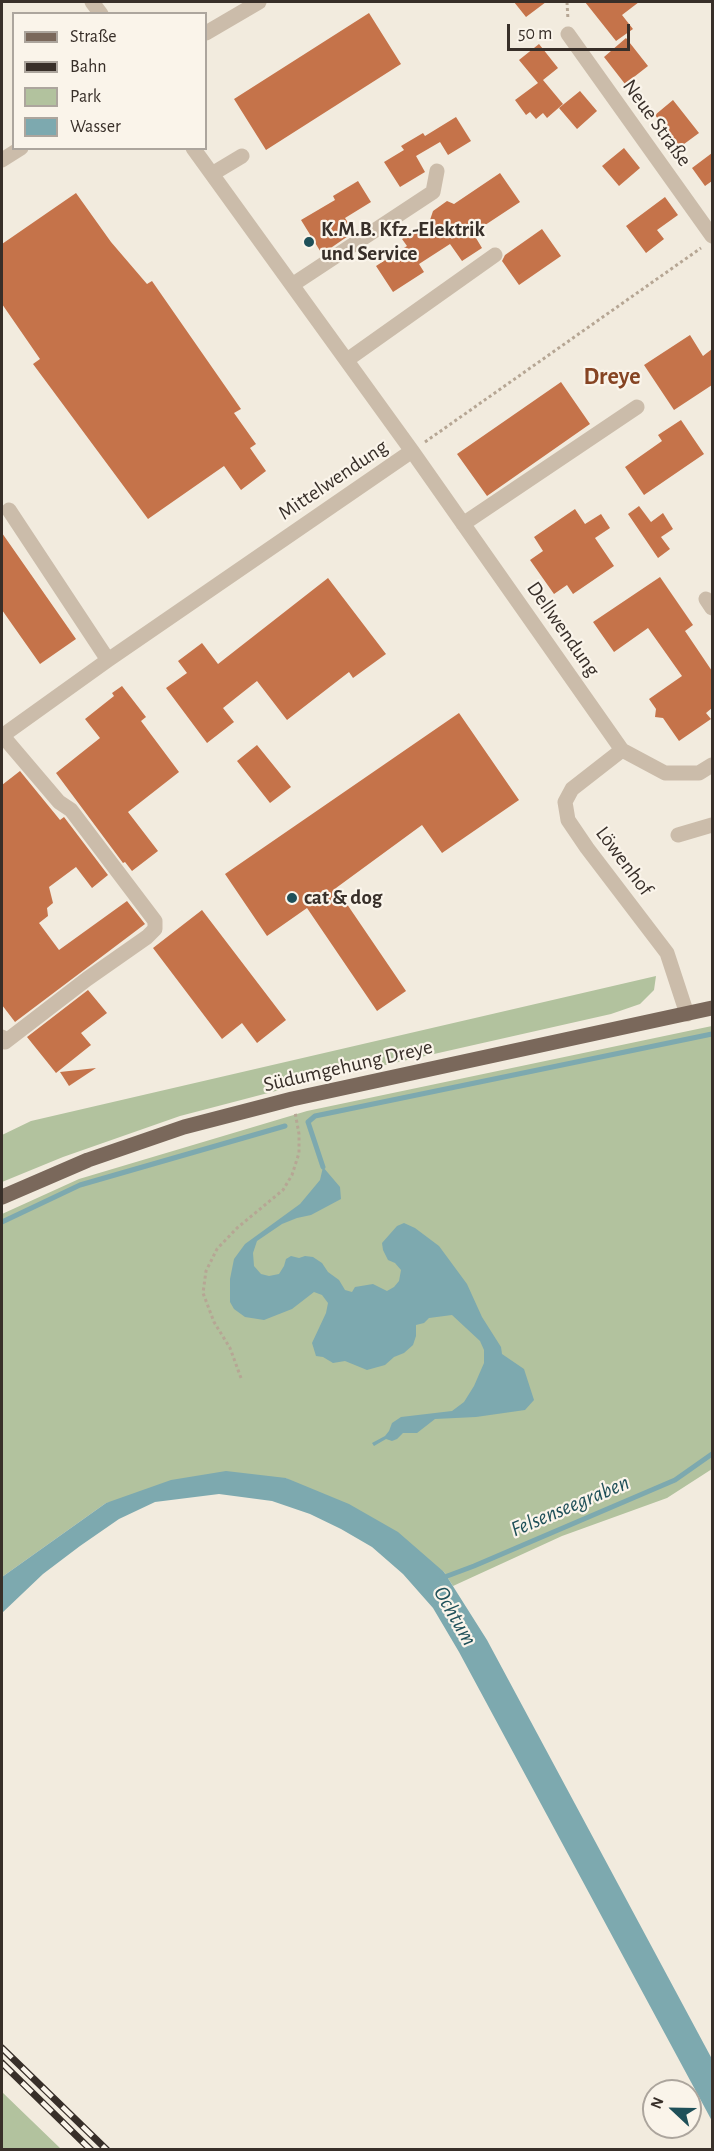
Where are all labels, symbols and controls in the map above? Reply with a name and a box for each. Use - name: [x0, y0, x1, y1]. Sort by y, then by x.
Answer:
- legend: [12, 12, 207, 150]
- scale bar: [510, 12, 633, 50]
- text: 50 m: [518, 25, 552, 43]
- text: Straße: [70, 28, 116, 46]
- text: Bahn: [70, 58, 106, 76]
- street label: Neue Straße: [617, 74, 697, 172]
- text: Park: [70, 88, 101, 106]
- text: Wasser: [70, 118, 121, 136]
- place label: K.M.B. Kfz.-Elektrik und Service: [321, 217, 485, 267]
- marker: K.M.B. Kfz.-Elektrik und Service: [302, 235, 316, 249]
- district label: Dreye: [583, 363, 641, 391]
- street label: Mittelwendung: [274, 434, 392, 526]
- street label: Dellwendung: [521, 577, 605, 681]
- street label: Löwenhof: [590, 821, 658, 901]
- place label: cat & dog: [304, 885, 382, 911]
- marker: cat & dog: [285, 891, 299, 905]
- street label: Südumgehung Dreye: [261, 1034, 435, 1098]
- water label: Felsenseegraben: [507, 1469, 633, 1543]
- water label: Ochtum: [427, 1581, 483, 1651]
- north arrow: [642, 2079, 702, 2139]
- text: N: [648, 2095, 667, 2111]

